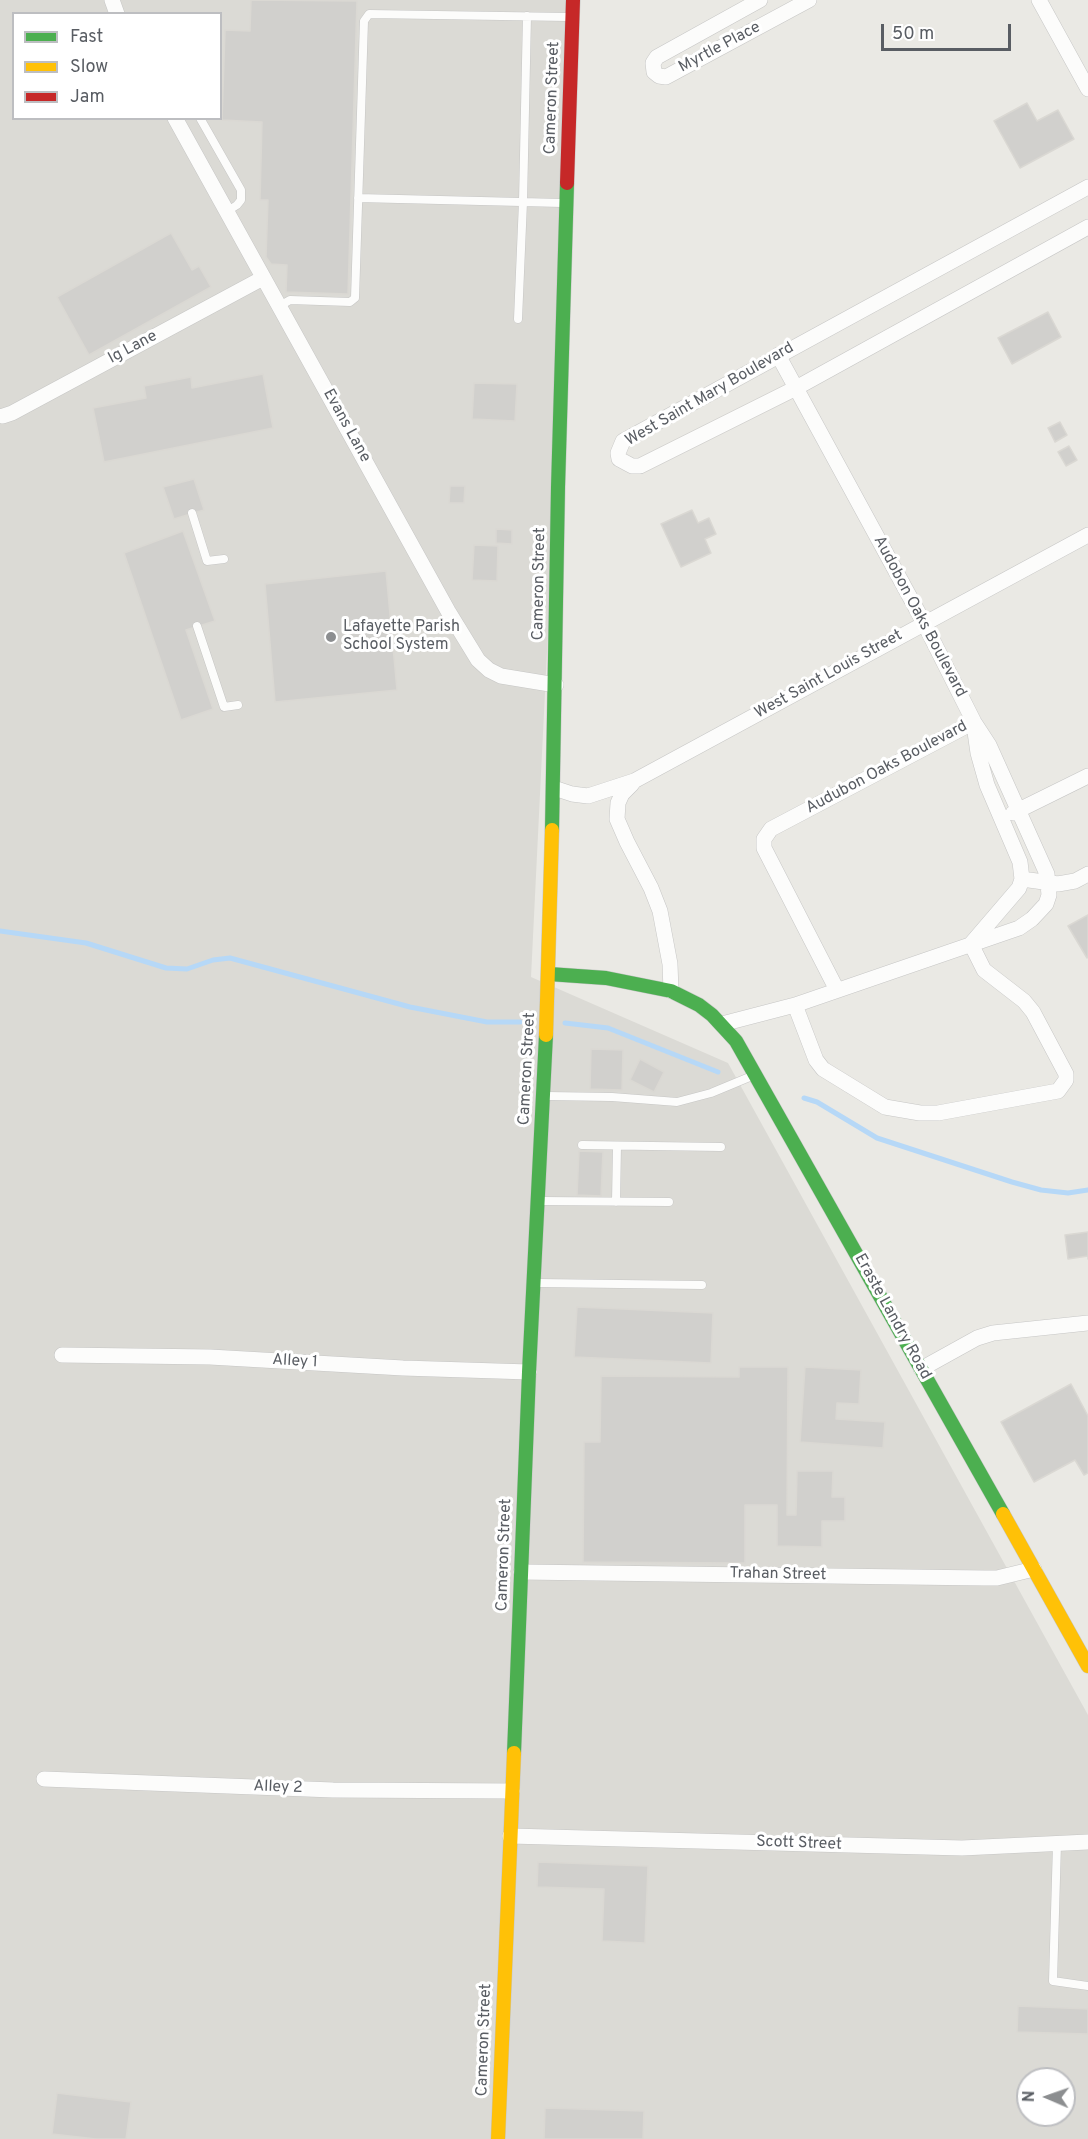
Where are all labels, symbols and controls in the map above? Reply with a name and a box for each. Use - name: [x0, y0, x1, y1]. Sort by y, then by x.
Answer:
- legend: [12, 12, 222, 120]
- scale bar: [884, 12, 1014, 50]
- street label: Myrtle Place: [676, 18, 764, 78]
- text: 50 m: [892, 23, 934, 46]
- text: Fast: [70, 26, 103, 49]
- street label: Cameron Street: [541, 41, 565, 155]
- text: Slow: [70, 56, 108, 79]
- text: Jam: [70, 86, 105, 109]
- street label: Ig Lane: [105, 327, 161, 369]
- street label: West Saint Mary Boulevard: [622, 339, 798, 451]
- street label: Evans Lane: [318, 386, 374, 466]
- street label: Cameron Street: [529, 527, 551, 641]
- street label: Audobon Oaks Boulevard: [868, 533, 970, 701]
- place label: Lafayette Parish School System: [343, 618, 460, 656]
- street label: West Saint Louis Street: [752, 626, 906, 724]
- marker: Lafayette Parish School System: [324, 630, 338, 644]
- street label: Audubon Oaks Boulevard: [803, 717, 971, 819]
- street label: Cameron Street: [515, 1012, 541, 1126]
- street label: Eraste Landry Road: [849, 1251, 935, 1383]
- street label: Alley 1: [272, 1351, 318, 1373]
- street label: Cameron Street: [493, 1498, 517, 1612]
- street label: Trahan Street: [729, 1565, 827, 1585]
- street label: Alley 2: [253, 1778, 303, 1798]
- street label: Scott Street: [756, 1833, 842, 1855]
- street label: Cameron Street: [473, 1983, 497, 2097]
- north arrow: [1016, 2067, 1076, 2127]
- text: N: [1020, 2090, 1040, 2103]

